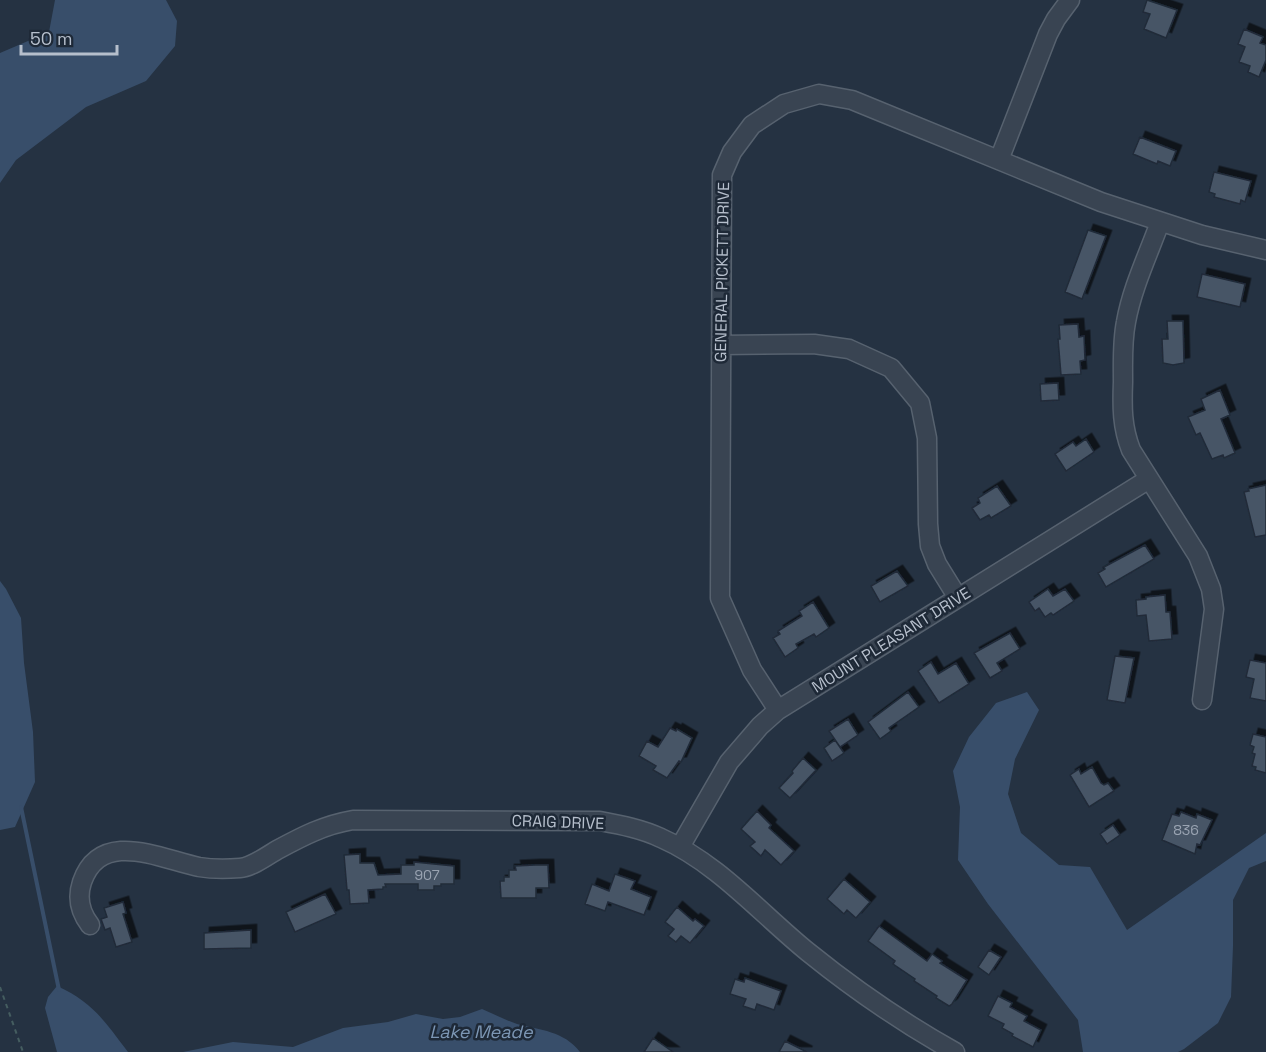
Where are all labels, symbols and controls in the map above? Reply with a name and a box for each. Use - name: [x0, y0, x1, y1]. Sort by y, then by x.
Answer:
- scale bar: [21, 18, 117, 56]
- text: 50 m: [30, 27, 72, 50]
- street label: GENERAL PICKETT DRIVE: [710, 182, 734, 362]
- street label: MOUNT PLEASANT DRIVE: [808, 582, 974, 698]
- street label: CRAIG DRIVE: [511, 810, 605, 834]
- house number: 836: [1173, 821, 1199, 839]
- house number: 907: [414, 866, 440, 884]
- water label: Lake Meade: [429, 1020, 534, 1043]

